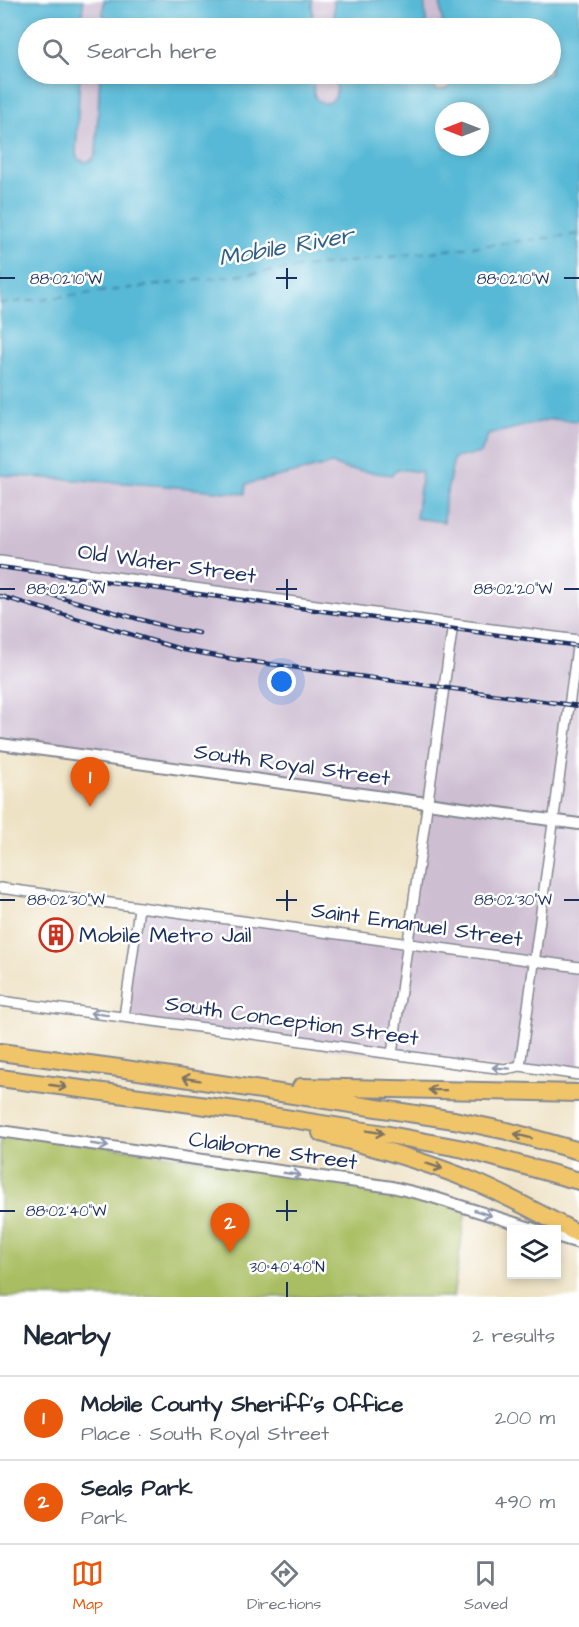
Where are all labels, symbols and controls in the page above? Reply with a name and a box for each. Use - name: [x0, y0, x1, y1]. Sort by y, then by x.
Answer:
- search box: [18, 18, 561, 84]
- icon: search: [39, 35, 72, 68]
- text: Search here: [87, 36, 217, 67]
- north arrow: [435, 102, 489, 156]
- water label: Mobile River: [216, 218, 359, 276]
- text: 88°02'10"W: [30, 269, 102, 290]
- text: 88°02'10"W: [477, 269, 549, 290]
- street label: Old Water Street: [76, 536, 258, 592]
- text: 88°02'20"W: [27, 579, 105, 600]
- text: 88°02'20"W: [474, 579, 552, 600]
- your location: [267, 667, 296, 696]
- street label: South Royal Street: [192, 736, 392, 795]
- pin: 1: [70, 758, 110, 807]
- text: 88°02'30"W: [27, 890, 105, 911]
- text: 88°02'30"W: [474, 890, 552, 911]
- street label: Saint Emanuel Street: [309, 895, 525, 955]
- building icon: Mobile Metro Jail: [38, 917, 74, 953]
- place label: Mobile Metro Jail: [79, 920, 251, 951]
- street label: South Conception Street: [163, 988, 421, 1054]
- one-way arrow: [90, 1008, 110, 1019]
- one-way arrow: [491, 1062, 511, 1073]
- one-way arrow: [181, 1073, 201, 1084]
- one-way arrow: [48, 1080, 67, 1091]
- one-way arrow: [427, 1084, 447, 1095]
- street label: Claiborne Street: [187, 1124, 359, 1178]
- one-way arrow: [365, 1127, 385, 1138]
- one-way arrow: [513, 1129, 532, 1141]
- one-way arrow: [89, 1139, 109, 1150]
- one-way arrow: [424, 1162, 442, 1173]
- one-way arrow: [282, 1168, 302, 1179]
- text: 88°02'40"W: [26, 1201, 106, 1222]
- pin: 2: [210, 1204, 250, 1253]
- one-way arrow: [473, 1208, 492, 1219]
- map controls: [507, 1225, 561, 1279]
- button: layers: [507, 1225, 561, 1279]
- text: 30°40'40"N: [249, 1257, 325, 1278]
- text: Nearby: [24, 1318, 111, 1354]
- text: 2 results: [472, 1322, 555, 1350]
- text: Mobile County Sheriff's Office: [81, 1389, 403, 1420]
- text: 1: [42, 1404, 45, 1432]
- text: 200 m: [495, 1404, 555, 1432]
- text: Place · South Royal Street: [81, 1420, 329, 1448]
- text: Seals Park: [81, 1473, 192, 1504]
- text: 2: [38, 1488, 49, 1516]
- text: 490 m: [494, 1488, 555, 1516]
- text: Park: [81, 1504, 127, 1532]
- tab: Map: [71, 1557, 104, 1615]
- tab: Directions: [247, 1557, 321, 1615]
- tab: Saved: [464, 1557, 508, 1615]

